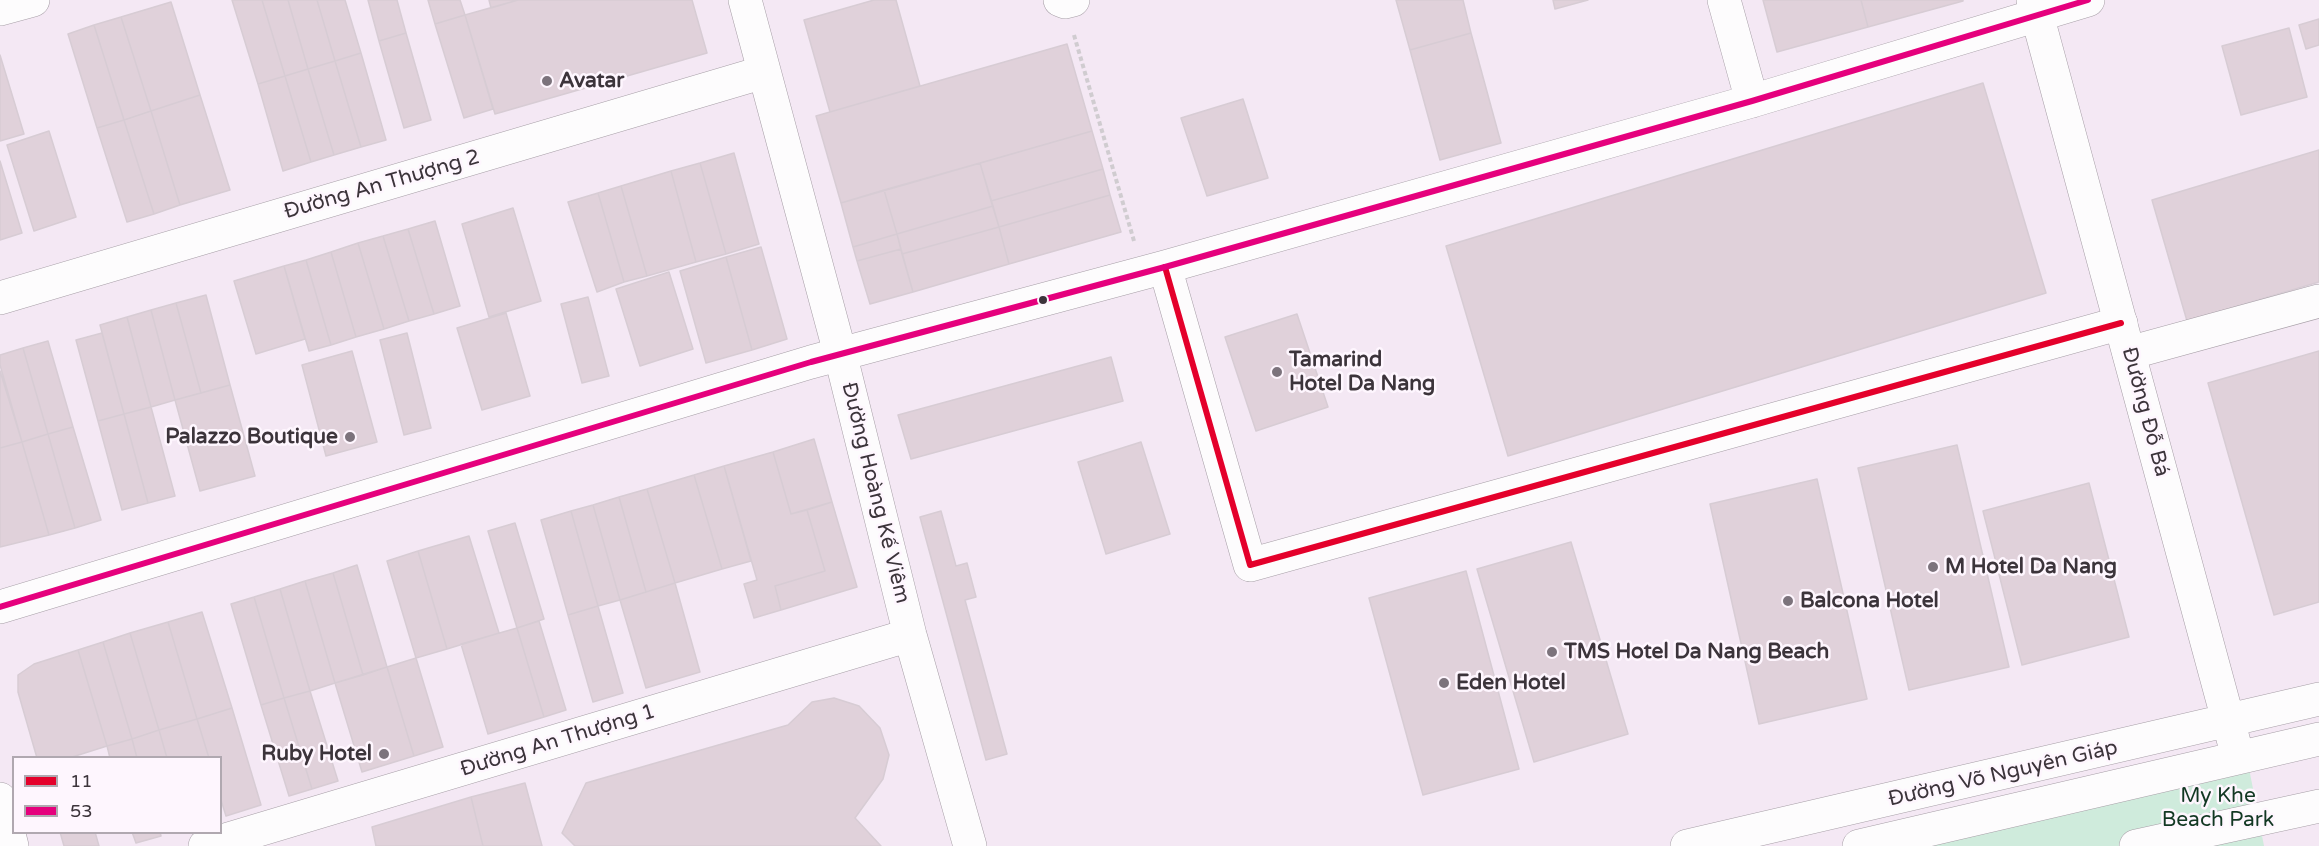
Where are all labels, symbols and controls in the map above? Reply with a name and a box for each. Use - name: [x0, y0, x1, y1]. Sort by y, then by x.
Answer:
- place label: Avatar: [559, 68, 624, 94]
- marker: Avatar: [540, 74, 554, 88]
- street label: Đường An Thượng 2: [281, 145, 483, 225]
- unlabelled marker: [1037, 294, 1049, 306]
- street label: Đường Đỗ Bá: [2116, 344, 2174, 480]
- place label: Tamarind Hotel Da Nang: [1289, 347, 1435, 397]
- marker: Tamarind Hotel Da Nang: [1270, 365, 1284, 379]
- street label: Đường Hoàng Kế Viêm: [835, 380, 915, 606]
- place label: Palazzo Boutique: [165, 424, 338, 450]
- marker: Palazzo Boutique: [343, 430, 357, 444]
- place label: M Hotel Da Nang: [1945, 554, 2117, 580]
- marker: M Hotel Da Nang: [1926, 560, 1940, 574]
- place label: Balcona Hotel: [1800, 588, 1939, 614]
- marker: Balcona Hotel: [1781, 594, 1795, 608]
- place label: TMS Hotel Da Nang Beach: [1564, 639, 1829, 665]
- marker: TMS Hotel Da Nang Beach: [1545, 645, 1559, 659]
- place label: Eden Hotel: [1456, 670, 1566, 696]
- marker: Eden Hotel: [1437, 676, 1451, 690]
- street label: Đường An Thượng 1: [457, 699, 659, 783]
- street label: Đường Võ Nguyên Giáp: [1886, 735, 2120, 813]
- place label: Ruby Hotel: [261, 741, 372, 767]
- marker: Ruby Hotel: [377, 747, 391, 761]
- legend: [12, 756, 222, 834]
- text: 11: [70, 770, 93, 792]
- park label: My Khe Beach Park: [2162, 783, 2274, 833]
- text: 53: [70, 800, 93, 822]

